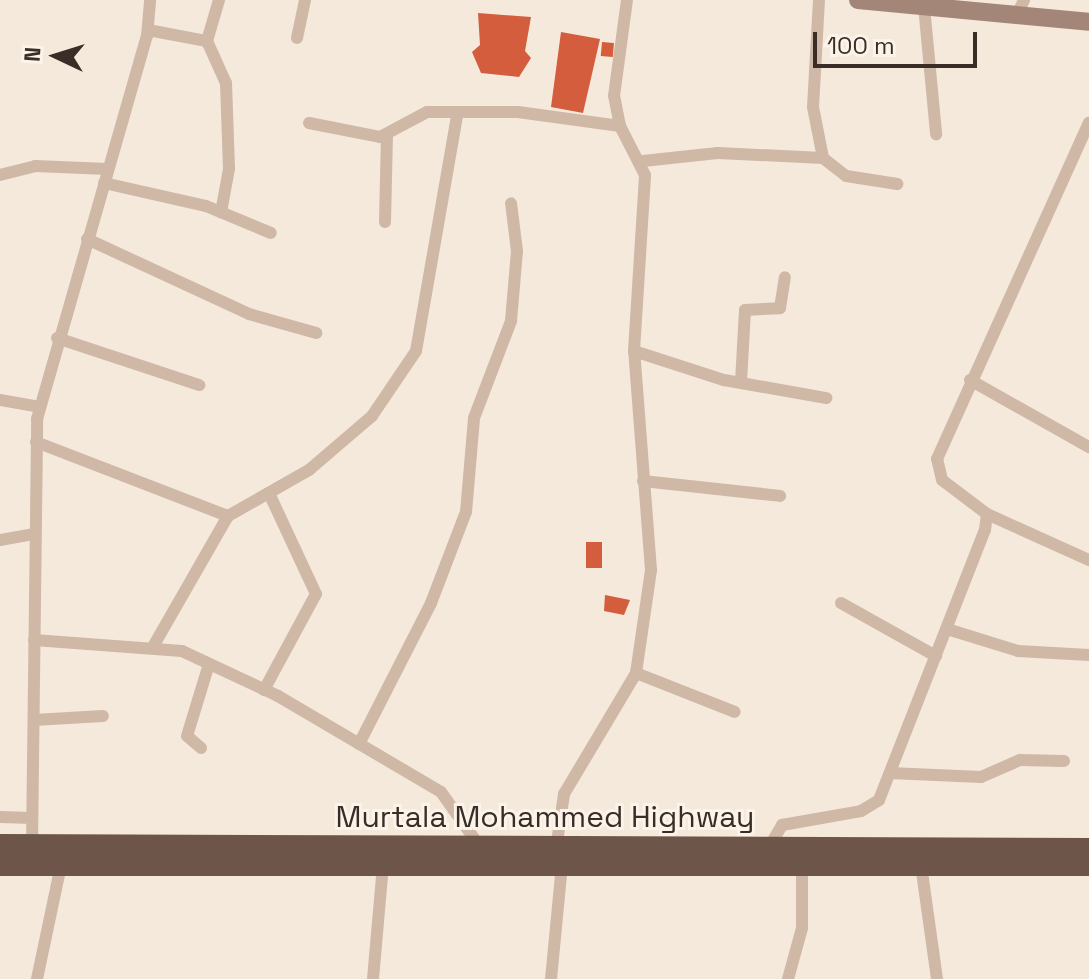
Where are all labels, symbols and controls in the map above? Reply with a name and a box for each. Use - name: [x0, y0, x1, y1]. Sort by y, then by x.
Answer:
- north arrow: [16, 16, 96, 96]
- scale bar: [817, 16, 981, 66]
- text: 100 m: [827, 30, 895, 61]
- text: N: [18, 46, 47, 63]
- street label: Murtala Mohammed Highway: [336, 799, 754, 835]

